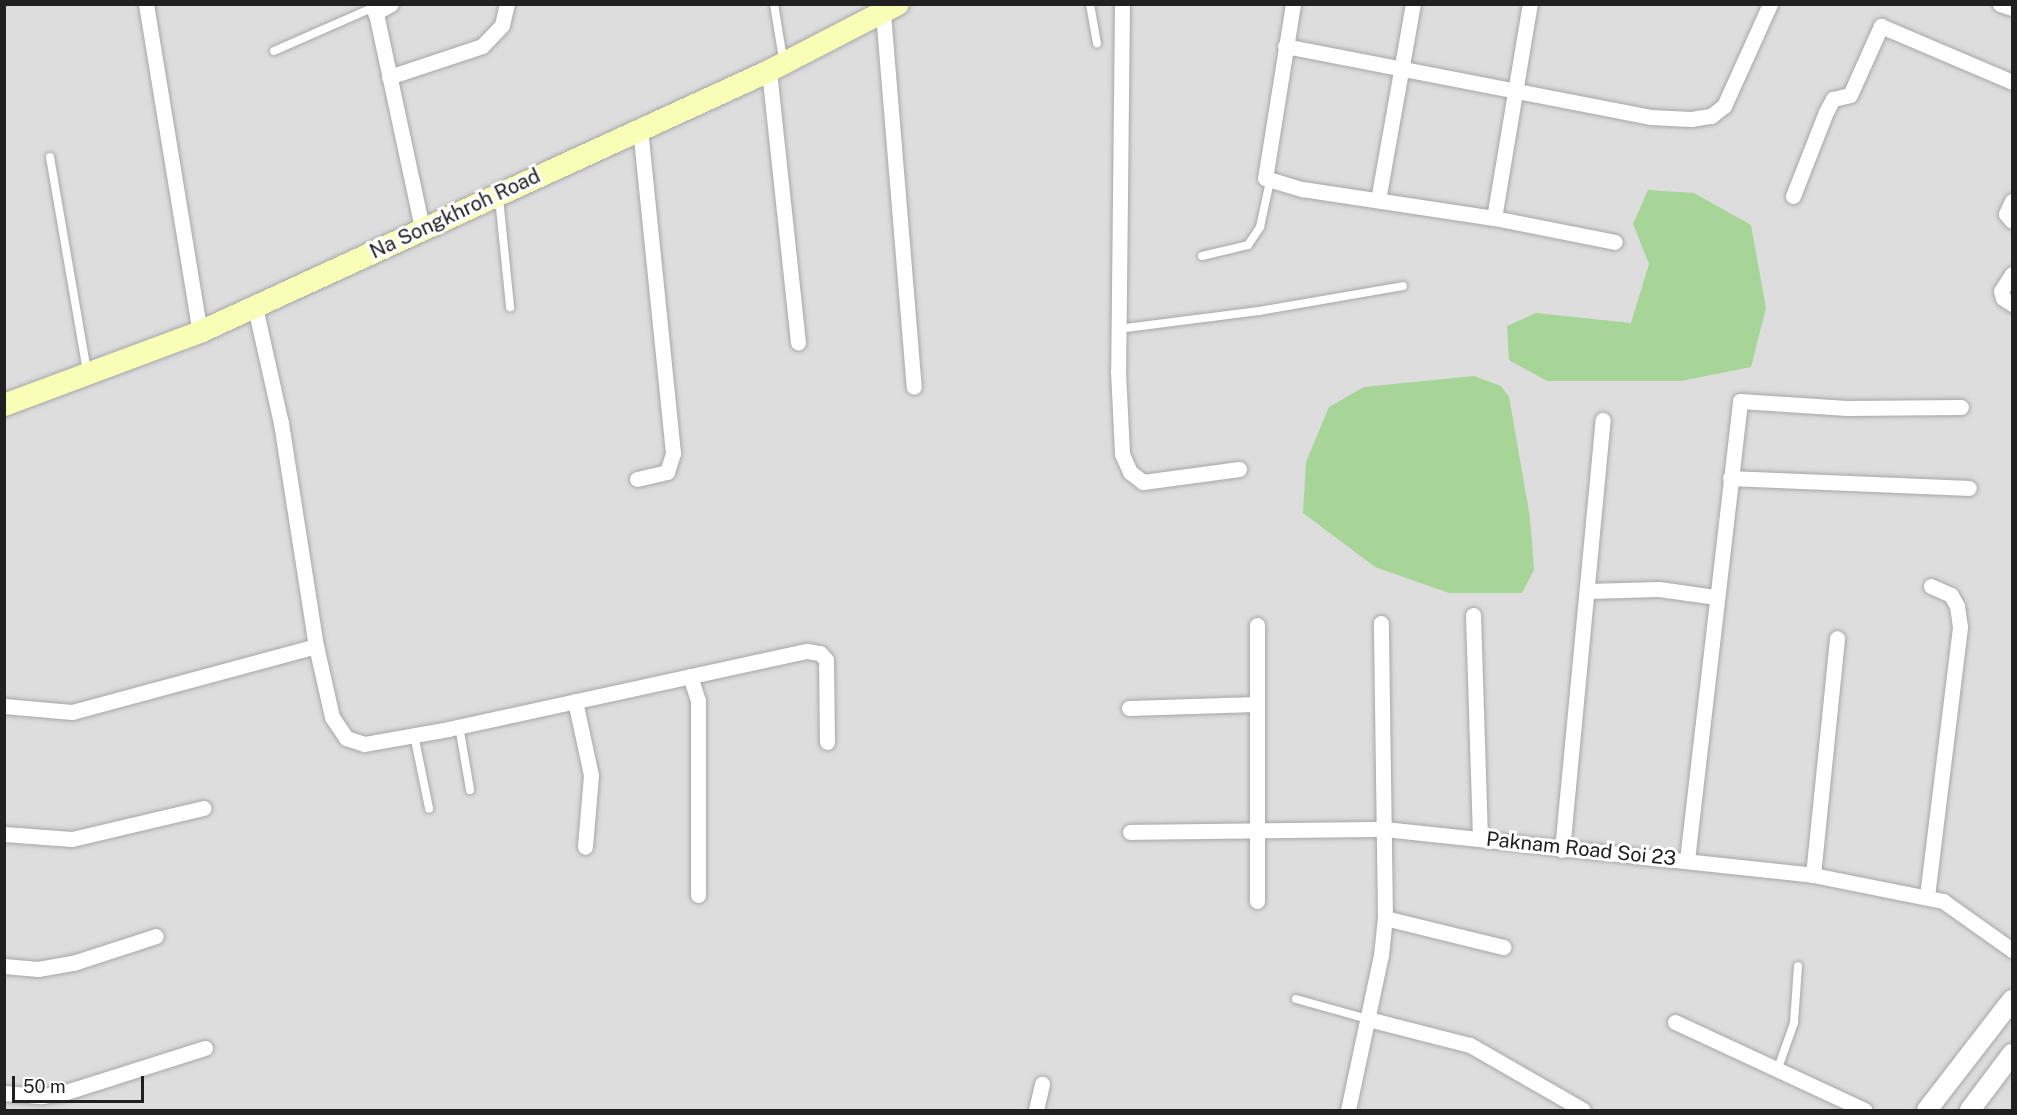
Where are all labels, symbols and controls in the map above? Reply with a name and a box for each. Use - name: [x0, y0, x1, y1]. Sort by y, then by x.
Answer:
- street label: Na Songkhroh Road: [366, 164, 544, 264]
- street label: Paknam Road Soi 23: [1485, 827, 1677, 871]
- scale bar: [15, 1064, 147, 1102]
- text: 50 m: [23, 1076, 66, 1097]

